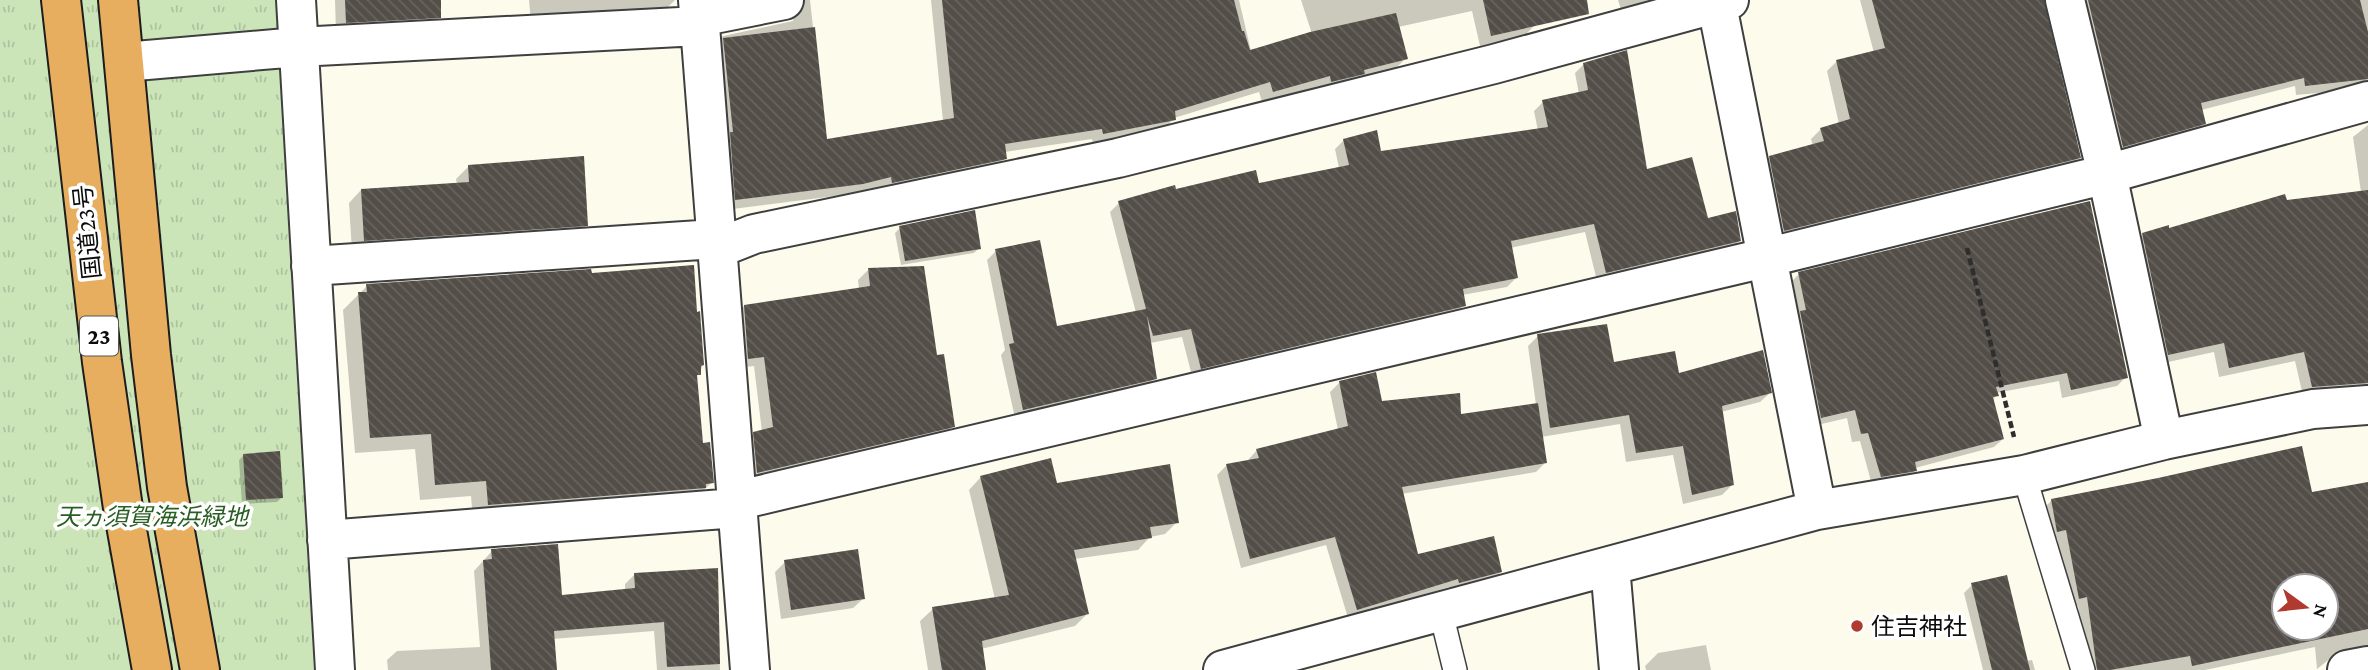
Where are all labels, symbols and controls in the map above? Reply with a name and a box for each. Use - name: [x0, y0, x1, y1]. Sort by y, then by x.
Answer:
- street label: 国道23号: [69, 183, 105, 281]
- road number: 23: [80, 316, 118, 356]
- park label: 天ヵ須賀海浜緑地: [56, 503, 251, 530]
- north arrow: [2270, 572, 2340, 642]
- text: N: [2309, 602, 2333, 620]
- place label: 住吉神社: [1871, 613, 1967, 640]
- marker: 住吉神社: [1849, 618, 1865, 634]

